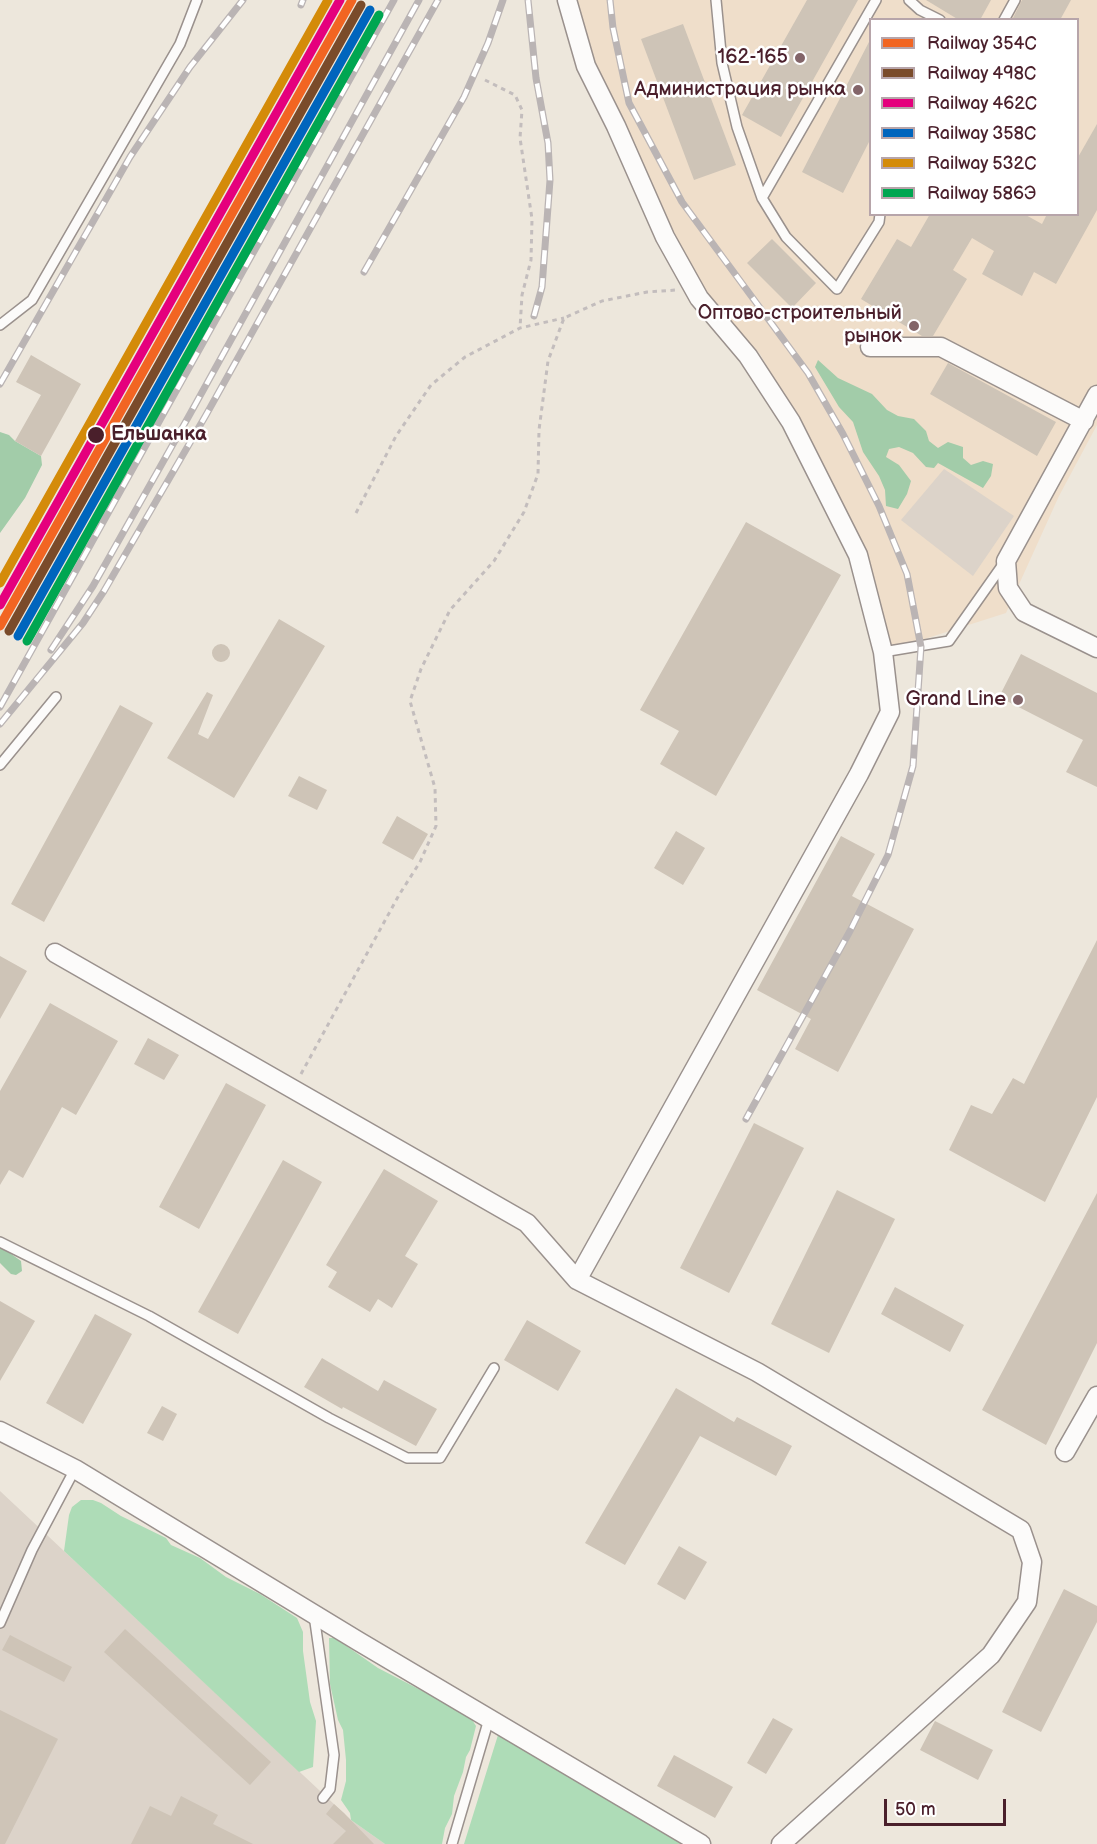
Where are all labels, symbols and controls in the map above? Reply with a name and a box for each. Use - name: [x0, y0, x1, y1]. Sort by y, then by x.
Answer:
- legend: [869, 18, 1079, 216]
- text: Railway 354С: [927, 33, 1037, 54]
- place label: 162-165: [718, 46, 788, 70]
- marker: 162-165: [793, 51, 807, 65]
- text: Railway 498С: [927, 63, 1036, 84]
- place label: Администрация рынка: [634, 78, 846, 102]
- marker: Администрация рынка: [851, 83, 865, 97]
- text: Railway 462С: [927, 93, 1037, 114]
- text: Railway 358С: [927, 123, 1036, 144]
- text: Railway 532С: [927, 153, 1036, 174]
- text: Railway 586Э: [927, 183, 1036, 204]
- place label: Оптово-строительный рынок: [698, 302, 902, 349]
- marker: Оптово-строительный рынок: [907, 319, 921, 333]
- place label: Ельшанка: [111, 423, 207, 447]
- marker: Ельшанка: [86, 425, 106, 445]
- place label: Grand Line: [905, 688, 1006, 712]
- marker: Grand Line: [1011, 693, 1025, 707]
- scale bar: [887, 1787, 1008, 1825]
- text: 50 m: [895, 1799, 936, 1820]

